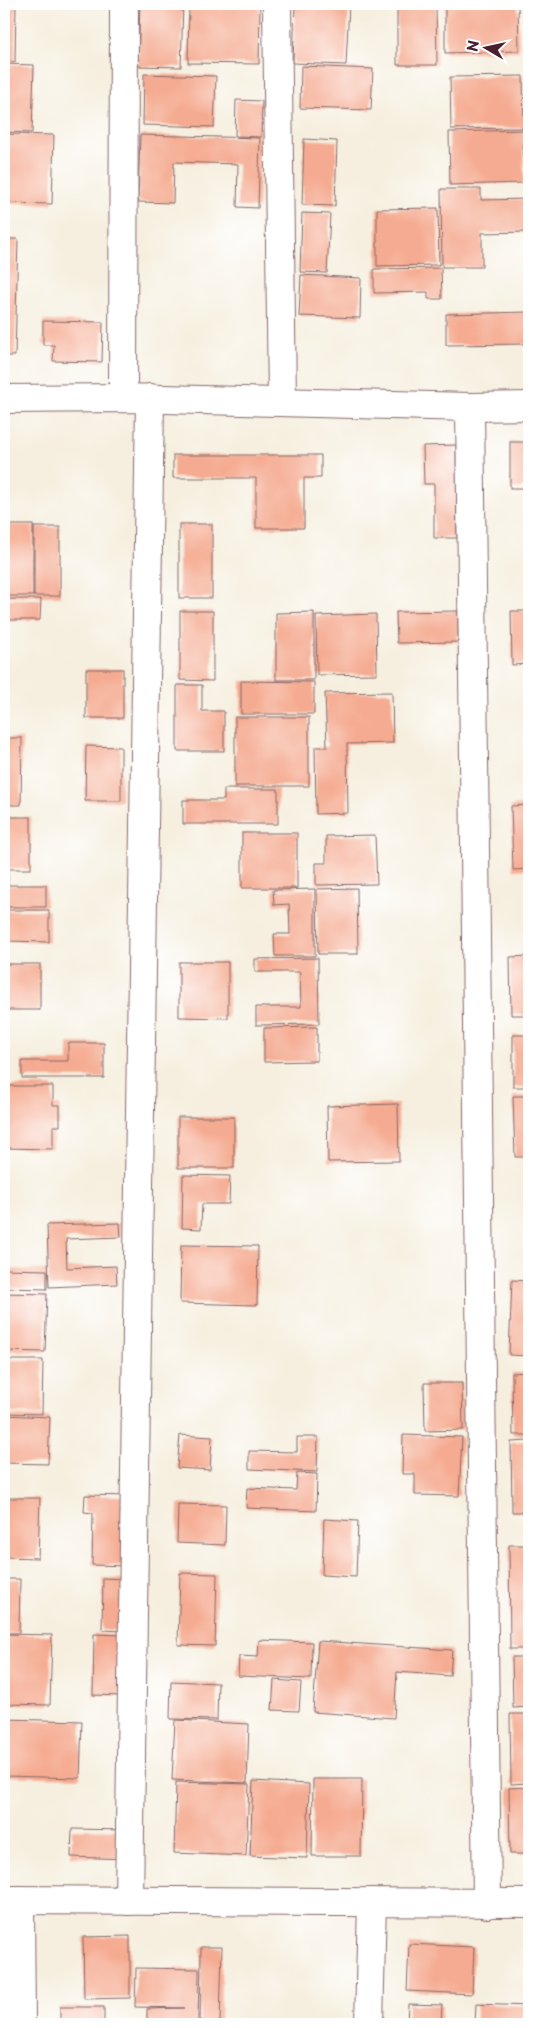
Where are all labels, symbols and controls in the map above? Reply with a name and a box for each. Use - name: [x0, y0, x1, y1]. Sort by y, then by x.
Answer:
- north arrow: [460, 22, 510, 72]
- text: N: [461, 39, 484, 53]

